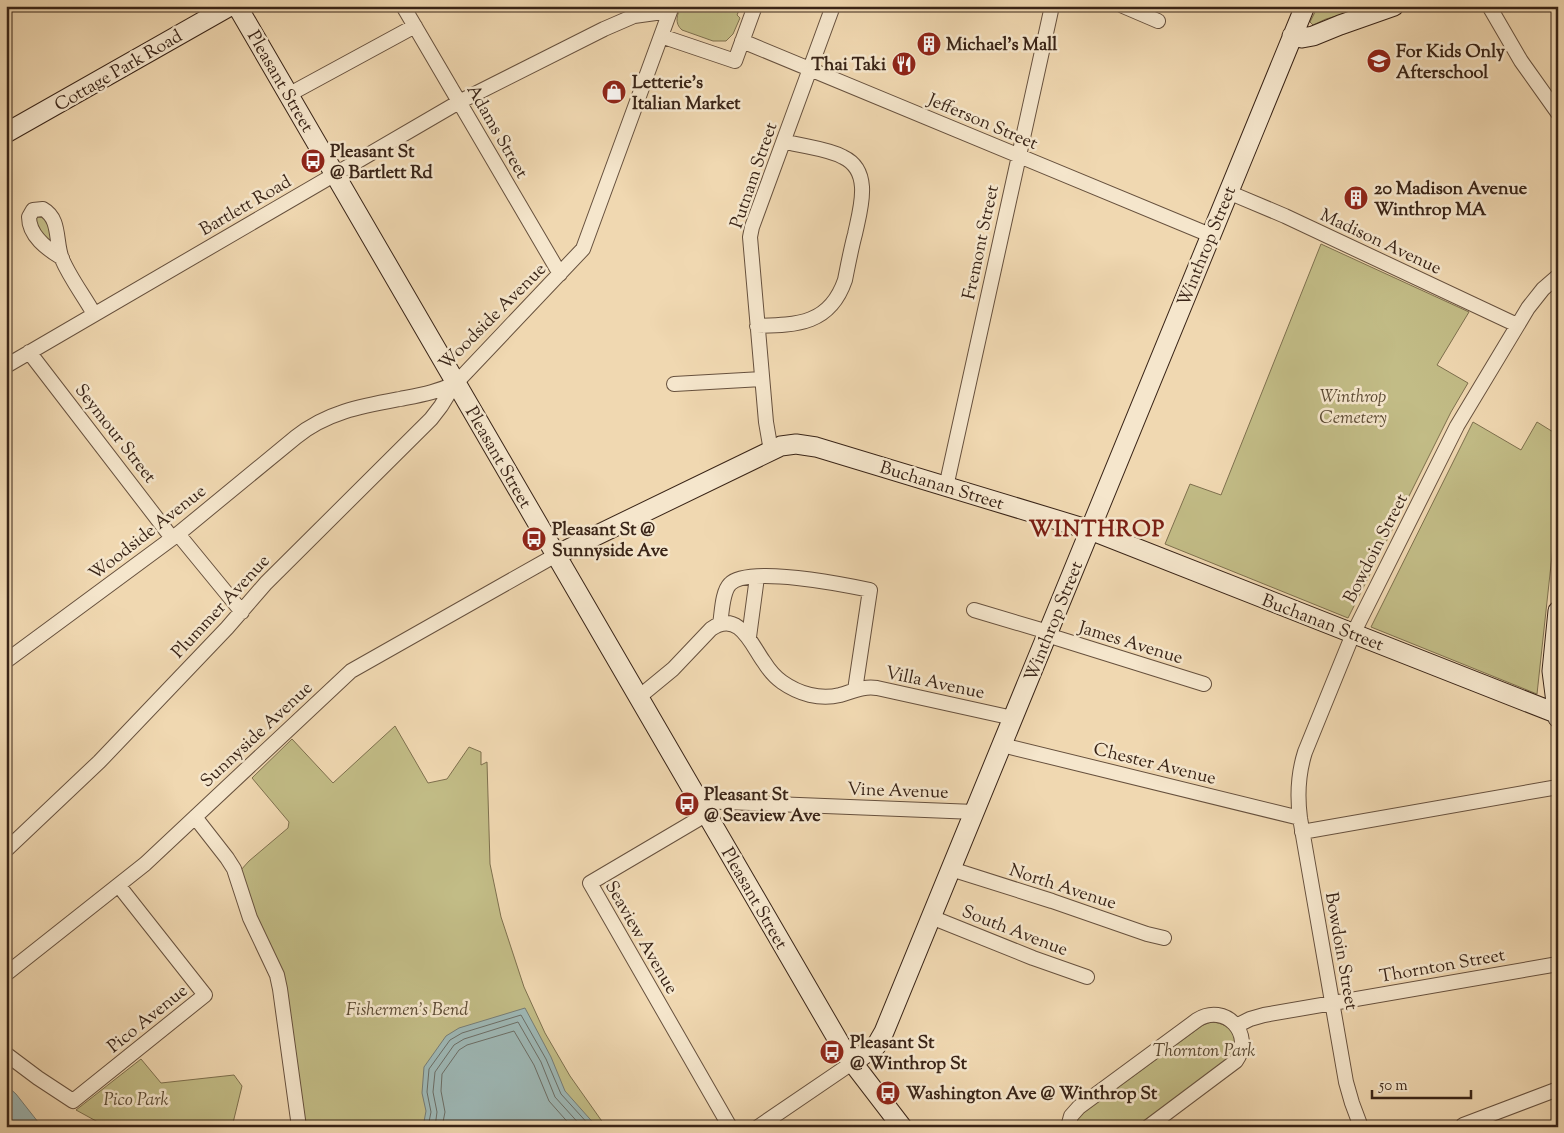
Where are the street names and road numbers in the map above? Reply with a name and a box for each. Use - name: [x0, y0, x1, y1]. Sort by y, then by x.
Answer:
- street label: Cottage Park Road: [50, 25, 188, 119]
- street label: Pleasant Street: [240, 26, 319, 138]
- street label: Adams Street: [459, 80, 534, 184]
- street label: Jefferson Street: [922, 88, 1041, 158]
- street label: Putnam Street: [725, 119, 785, 232]
- street label: Bartlett Road: [195, 170, 297, 244]
- street label: Fremont Street: [957, 183, 1007, 302]
- street label: Winthrop Street: [1172, 183, 1244, 311]
- street label: Madison Avenue: [1315, 203, 1445, 282]
- street label: Woodside Avenue: [434, 258, 553, 377]
- street label: Seymour Street: [67, 379, 162, 489]
- street label: Pleasant Street: [458, 402, 537, 514]
- street label: Buchanan Street: [876, 456, 1007, 518]
- street label: Woodside Avenue: [84, 479, 212, 588]
- street label: Bowdoin Street: [1338, 490, 1415, 608]
- street label: Plummer Avenue: [166, 549, 277, 665]
- street label: Winthrop Street: [1019, 558, 1091, 686]
- street label: Buchanan Street: [1258, 589, 1387, 659]
- street label: James Avenue: [1074, 615, 1186, 672]
- street label: Villa Avenue: [883, 661, 987, 707]
- street label: Sunnyside Avenue: [195, 676, 319, 795]
- street label: Chester Avenue: [1090, 737, 1219, 793]
- street label: Vine Avenue: [847, 777, 949, 807]
- street label: Pleasant Street: [714, 843, 793, 955]
- street label: North Avenue: [1005, 858, 1119, 917]
- street label: Seaview Avenue: [597, 876, 683, 1000]
- street label: Bowdoin Street: [1317, 890, 1363, 1012]
- street label: South Avenue: [958, 900, 1071, 964]
- street label: Thornton Street: [1378, 943, 1507, 991]
- street label: Pico Avenue: [102, 979, 194, 1060]

